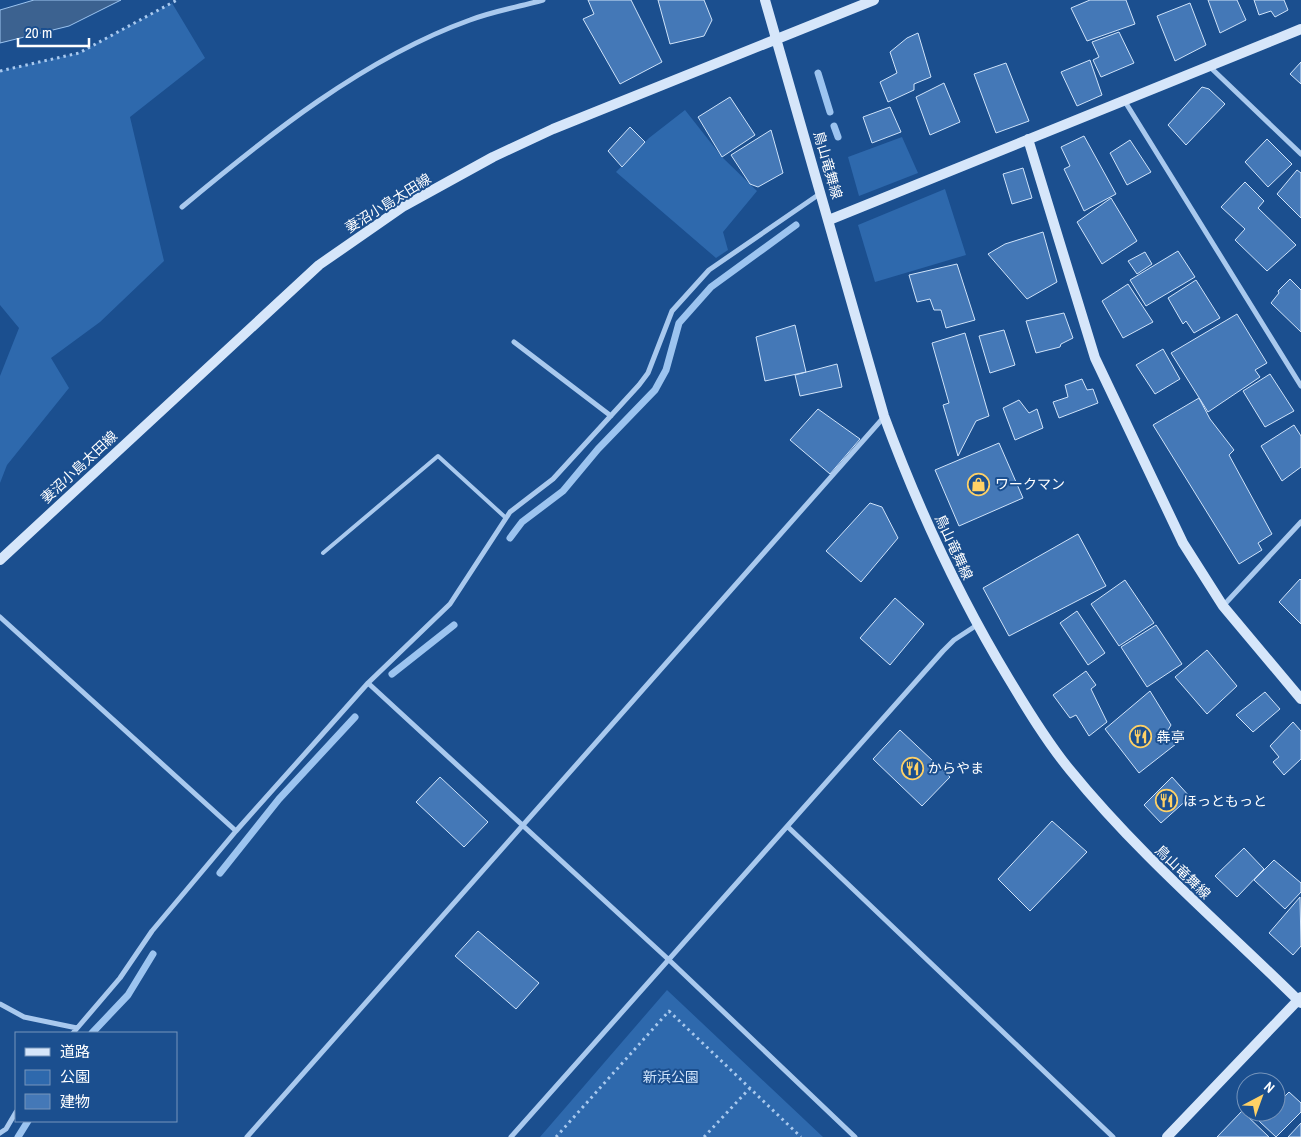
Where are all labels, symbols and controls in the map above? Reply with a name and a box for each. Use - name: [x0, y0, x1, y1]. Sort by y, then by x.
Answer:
- scale bar: [18, 15, 89, 47]
- text: 20 m: [25, 22, 52, 43]
- street label: 鳥山竜舞線: [810, 129, 846, 201]
- street label: 妻沼小島太田線: [342, 169, 434, 237]
- street label: 妻沼小島太田線: [37, 427, 121, 507]
- shop icon: ワークマン: [967, 472, 991, 496]
- place label: ワークマン: [995, 475, 1065, 493]
- street label: 鳥山竜舞線: [931, 511, 977, 583]
- restaurant icon: 犇亭: [1129, 725, 1153, 749]
- place label: 犇亭: [1157, 728, 1185, 746]
- restaurant icon: からやま: [900, 756, 924, 780]
- place label: からやま: [928, 759, 984, 777]
- restaurant icon: ほっともっと: [1155, 789, 1179, 813]
- place label: ほっともっと: [1183, 792, 1267, 810]
- street label: 鳥山竜舞線: [1152, 841, 1214, 903]
- legend: [15, 1032, 178, 1122]
- text: 道路: [60, 1041, 90, 1062]
- text: 公園: [60, 1066, 90, 1087]
- park label: 新浜公園: [643, 1068, 699, 1086]
- north arrow: [1236, 1072, 1286, 1122]
- text: N: [1260, 1078, 1279, 1097]
- text: 建物: [60, 1091, 90, 1112]

